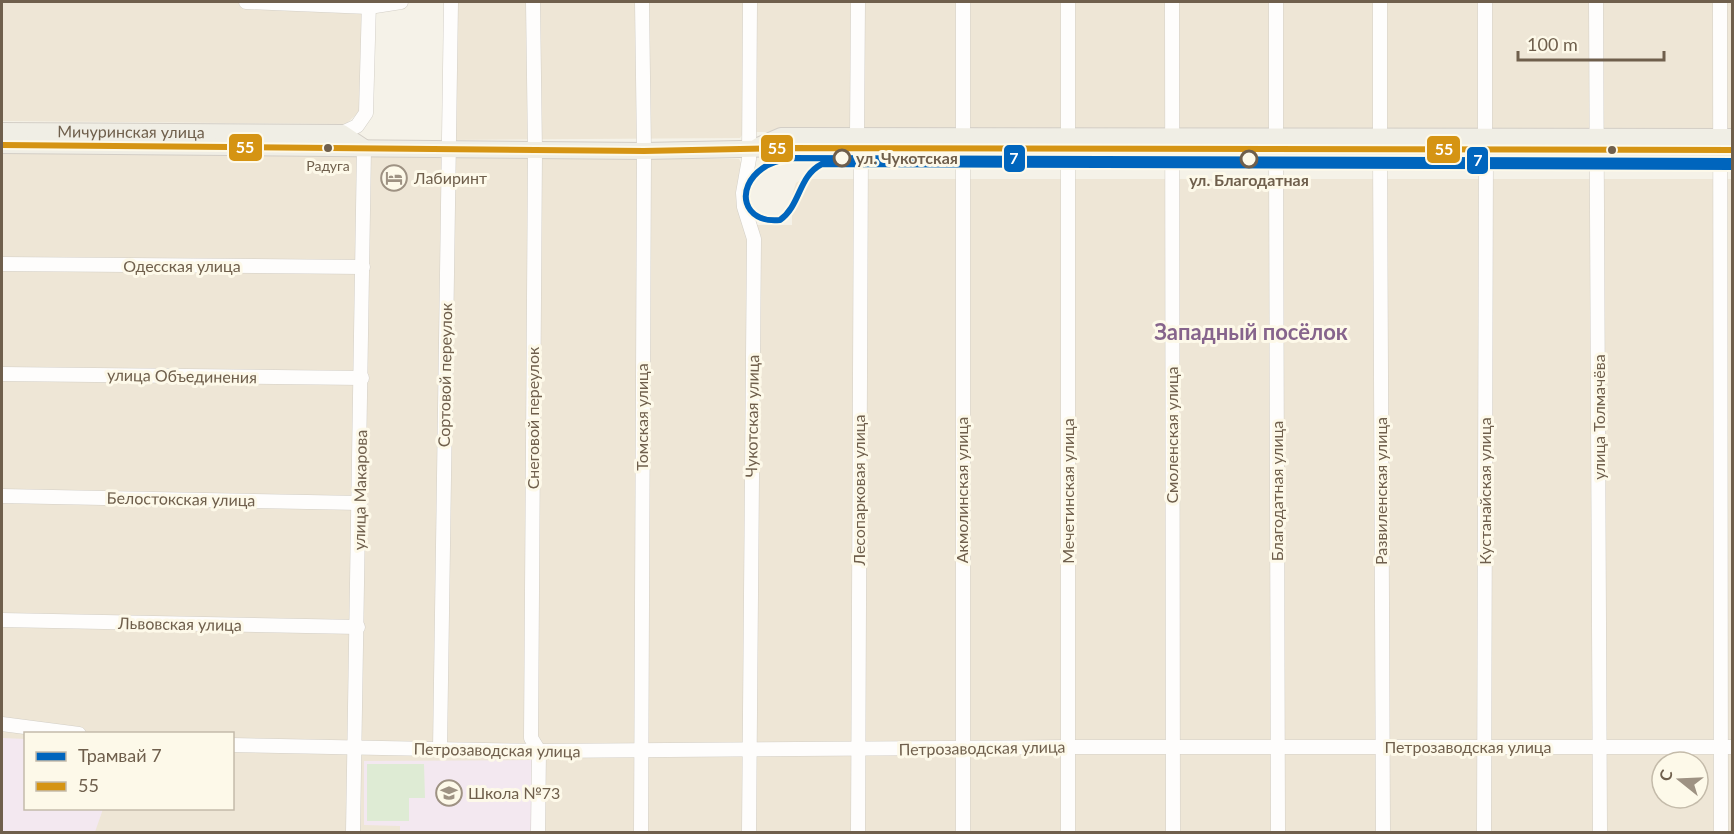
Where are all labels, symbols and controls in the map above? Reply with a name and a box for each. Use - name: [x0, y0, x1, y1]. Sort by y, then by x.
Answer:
- scale bar: [1518, 24, 1664, 62]
- text: 100 m: [1527, 33, 1578, 55]
- street label: Мичуринская улица: [57, 121, 205, 141]
- line badge: 55: [228, 133, 263, 162]
- line badge: 55: [760, 134, 794, 163]
- line badge: 55: [1426, 135, 1461, 164]
- text: 55: [236, 137, 254, 156]
- text: 55: [768, 138, 786, 157]
- text: 55: [1435, 139, 1453, 158]
- marker: Радуга: [322, 142, 334, 154]
- line badge: 7: [1003, 144, 1026, 173]
- unlabelled marker: [1606, 144, 1618, 156]
- line badge: 7: [1466, 146, 1489, 175]
- place label: ул. Чукотская: [856, 148, 958, 167]
- text: 7: [1009, 148, 1019, 167]
- marker: ул. Чукотская: [833, 149, 851, 167]
- marker: ул. Благодатная: [1240, 150, 1258, 168]
- text: 7: [1473, 150, 1483, 169]
- place label: Радуга: [306, 157, 350, 174]
- hotel icon: Лабиринт: [379, 163, 409, 193]
- place label: Лабиринт: [413, 168, 487, 187]
- place label: ул. Благодатная: [1189, 170, 1309, 189]
- street label: Одесская улица: [123, 256, 241, 275]
- street label: Сортовой переулок: [434, 302, 455, 447]
- district label: Западный посёлок: [1154, 318, 1348, 345]
- street label: Снеговой переулок: [523, 346, 542, 489]
- street label: Чукотская улица: [741, 354, 762, 477]
- street label: улица Толмачёва: [1589, 354, 1608, 480]
- street label: Томская улица: [632, 363, 651, 471]
- street label: улица Объединения: [107, 365, 257, 386]
- street label: Смоленская улица: [1162, 366, 1181, 504]
- street label: Лесопарковая улица: [849, 415, 868, 566]
- street label: Акмолинская улица: [952, 417, 971, 563]
- street label: Развиленская улица: [1371, 417, 1390, 565]
- street label: Кустанайская улица: [1475, 417, 1494, 565]
- street label: Мечетинская улица: [1058, 418, 1077, 564]
- street label: Благодатная улица: [1267, 421, 1286, 561]
- street label: улица Макарова: [349, 430, 370, 550]
- street label: Белостокская улица: [106, 488, 256, 509]
- street label: Львовская улица: [117, 613, 242, 634]
- legend: [24, 732, 234, 810]
- street label: Петрозаводская улица: [898, 737, 1066, 758]
- street label: Петрозаводская улица: [1385, 737, 1551, 756]
- street label: Петрозаводская улица: [413, 739, 581, 760]
- text: Трамвай 7: [78, 744, 162, 766]
- north arrow: [1650, 750, 1710, 810]
- text: С: [1655, 767, 1676, 783]
- text: 55: [78, 774, 99, 796]
- school or university icon: Школа №73: [434, 778, 464, 808]
- place label: Школа №73: [468, 783, 560, 802]

